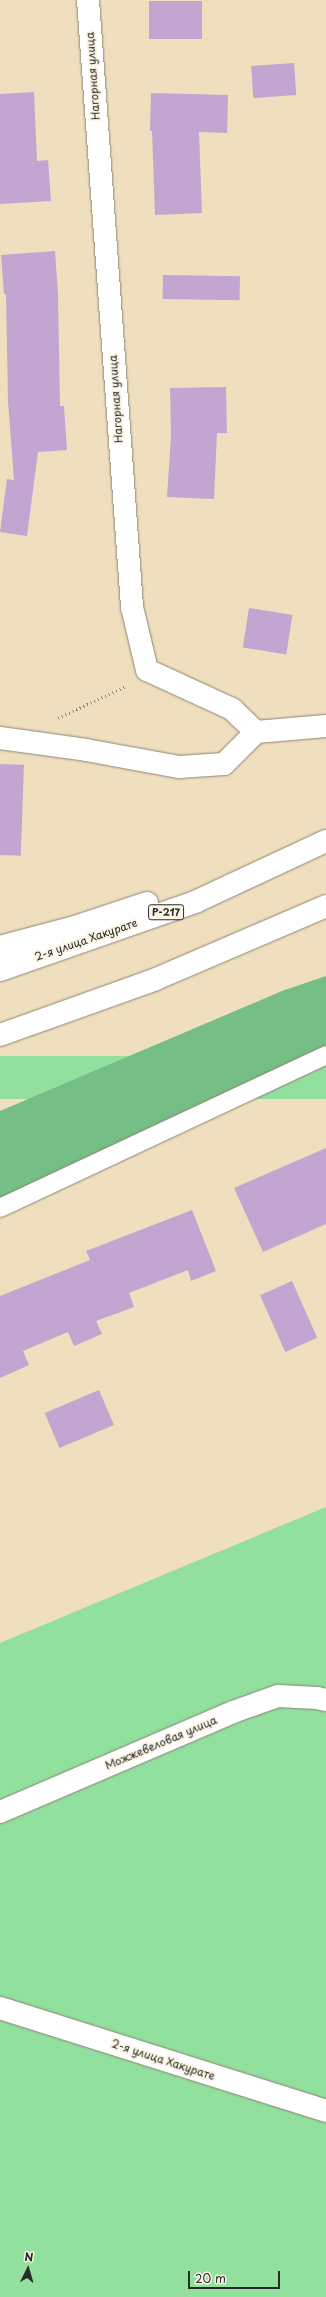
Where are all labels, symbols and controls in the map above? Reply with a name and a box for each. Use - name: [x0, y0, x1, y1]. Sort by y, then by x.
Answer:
- street label: Нагорная улица: [83, 31, 103, 121]
- street label: Нагорная улица: [106, 354, 126, 444]
- road number: Р-217: [148, 904, 184, 920]
- street label: 2-я улица Хакурате: [32, 916, 140, 964]
- street label: Можжевеловая улица: [103, 1713, 219, 1773]
- street label: 2-я улица Хакурате: [109, 2037, 217, 2083]
- text: N: [24, 2248, 34, 2265]
- north arrow: [8, 2249, 48, 2289]
- scale bar: [190, 2263, 282, 2289]
- text: 20 m: [195, 2269, 226, 2287]

